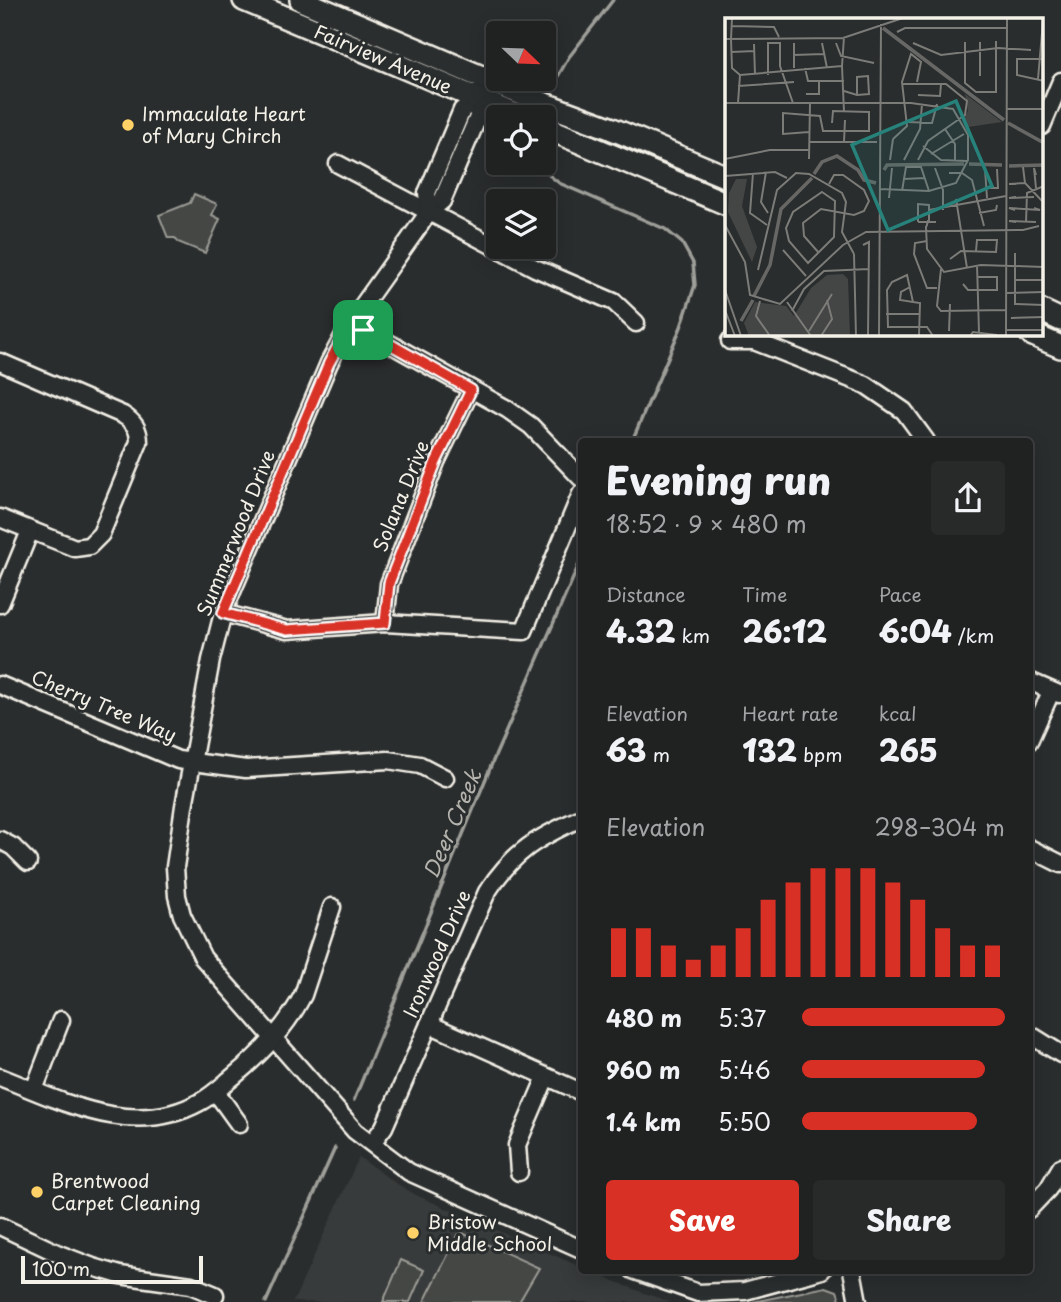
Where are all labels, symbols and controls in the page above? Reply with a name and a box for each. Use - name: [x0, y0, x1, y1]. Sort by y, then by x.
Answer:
- street label: Fairview Avenue: [310, 16, 457, 100]
- inset map: [725, 18, 1044, 336]
- north arrow: [486, 21, 556, 91]
- map controls: [486, 21, 556, 259]
- place label: Immaculate Heart of Mary Chirch: [142, 99, 306, 149]
- button: locate: [486, 105, 556, 175]
- marker: Immaculate Heart of Mary Chirch: [120, 117, 136, 133]
- button: layers: [486, 189, 556, 259]
- pin: [333, 300, 393, 360]
- icon: arrive: [344, 311, 382, 349]
- street label: Solana Drive: [365, 436, 435, 555]
- street label: Summerwood Drive: [189, 445, 281, 620]
- text: Evening run: [606, 451, 831, 508]
- button: share: [931, 461, 1005, 535]
- text: 18:52 · 9 × 480 m: [606, 506, 807, 541]
- text: Distance: [606, 580, 686, 608]
- text: Time: [742, 580, 787, 608]
- text: Pace: [879, 580, 922, 608]
- text: 4.32: [606, 608, 675, 653]
- text: 26:12: [742, 608, 827, 653]
- text: 6:04: [879, 608, 952, 653]
- text: km: [675, 621, 710, 649]
- text: /km: [952, 621, 994, 649]
- street label: Cherry Tree Way: [28, 662, 181, 748]
- text: Elevation: [606, 699, 688, 727]
- text: Heart rate: [742, 699, 838, 727]
- text: kcal: [879, 699, 917, 727]
- text: 63: [606, 727, 646, 772]
- text: 132: [742, 727, 797, 772]
- text: 265: [879, 727, 938, 772]
- text: m: [646, 740, 670, 768]
- text: bpm: [797, 740, 843, 768]
- water label: Deer Creek: [414, 763, 489, 883]
- text: Elevation: [606, 809, 705, 844]
- text: 298–304 m: [875, 809, 1005, 844]
- street label: Ironwood Drive: [395, 885, 477, 1022]
- text: 480 m: [606, 1000, 682, 1035]
- text: 5:37: [718, 1000, 766, 1035]
- text: 960 m: [606, 1052, 680, 1087]
- text: 5:46: [718, 1052, 771, 1087]
- text: 1.4 km: [606, 1104, 681, 1139]
- text: 5:50: [718, 1104, 771, 1139]
- place label: Brentwood Carpet Cleaning: [51, 1166, 201, 1216]
- button: Save: [606, 1180, 799, 1260]
- button: Share: [813, 1180, 1005, 1260]
- marker: Brentwood Carpet Cleaning: [29, 1184, 45, 1200]
- place label: Bristow Middle School: [427, 1207, 552, 1257]
- marker: Bristow Middle School: [405, 1225, 421, 1241]
- scale bar: [21, 1253, 203, 1285]
- text: 100 m: [32, 1254, 90, 1282]

